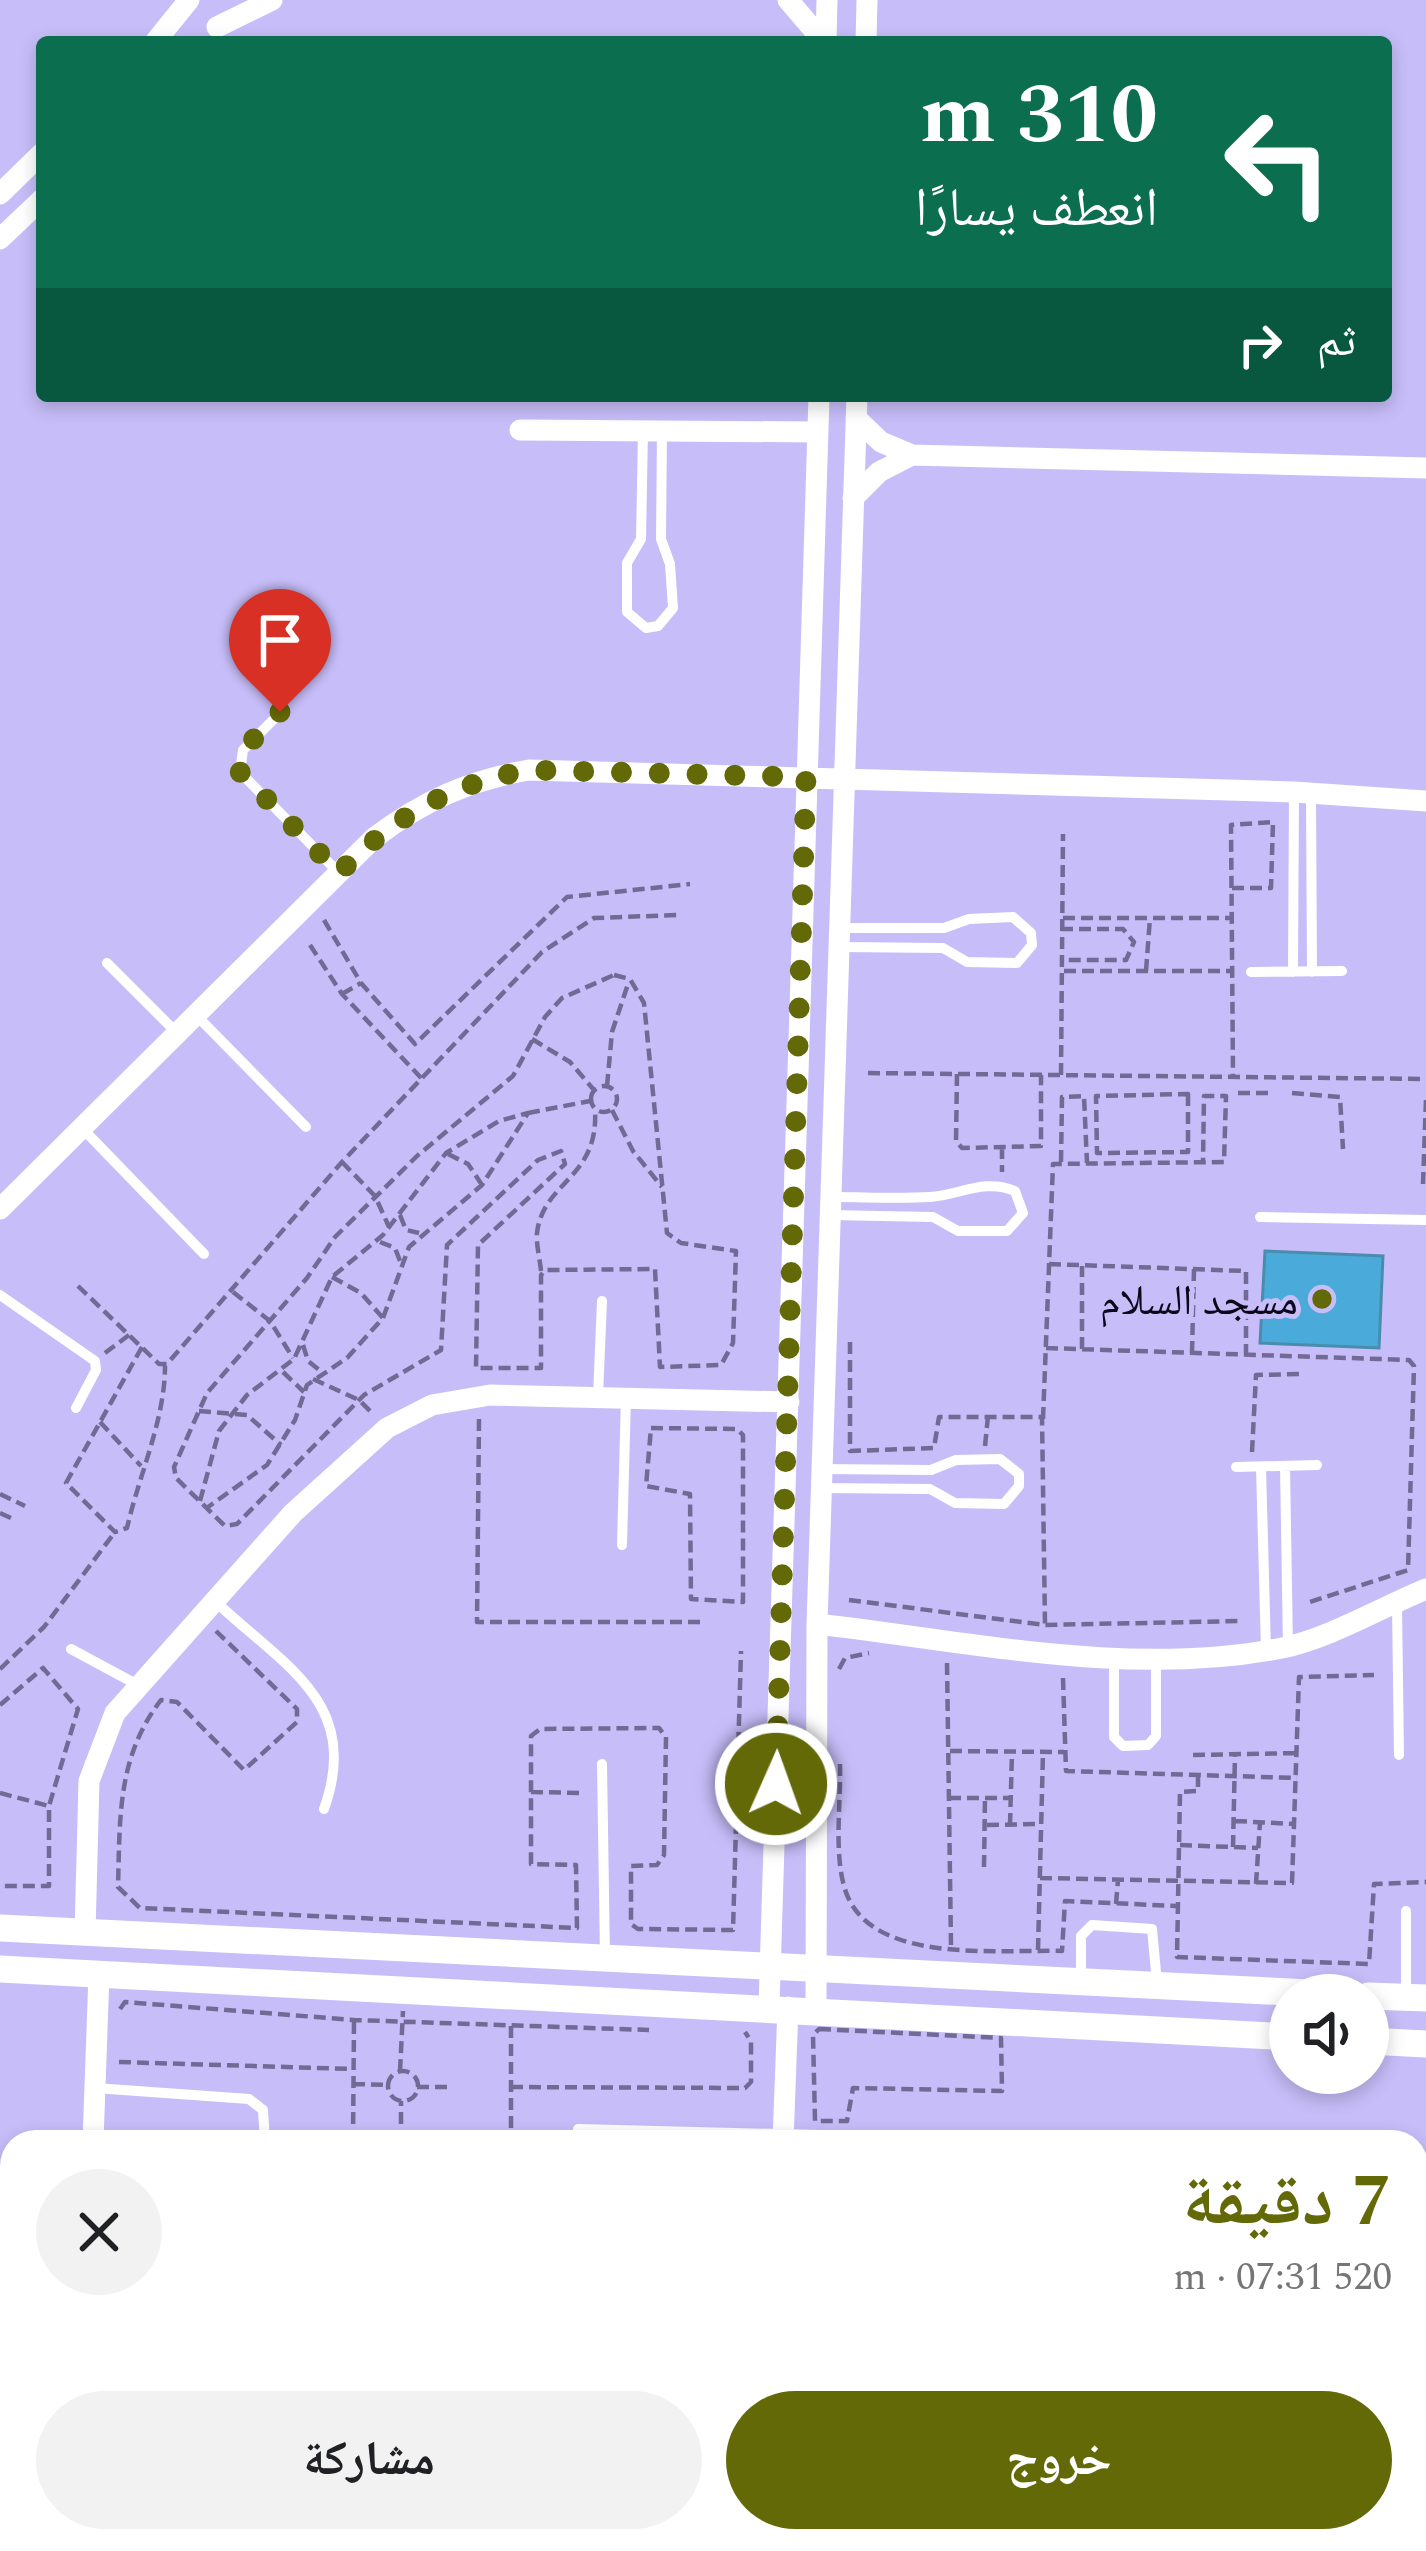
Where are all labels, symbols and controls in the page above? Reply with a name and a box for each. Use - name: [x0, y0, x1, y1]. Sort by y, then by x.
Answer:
- text: 310 m: [920, 52, 1158, 180]
- icon: left: [1200, 84, 1356, 240]
- text: انعطف يسارًا: [915, 168, 1158, 250]
- text: ثم: [1317, 307, 1356, 376]
- icon: right: [1227, 312, 1293, 378]
- pin: [229, 589, 331, 712]
- icon: arrive: [247, 607, 313, 673]
- place label: مسجد السلام: [1100, 1270, 1298, 1333]
- marker: مسجد السلام: [1309, 1286, 1335, 1312]
- position arrow: [713, 1721, 839, 1847]
- map controls: [1269, 1974, 1389, 2094]
- button: sound: [1269, 1974, 1389, 2094]
- text: 7 دقيقة: [1182, 2148, 1392, 2257]
- button: close: [36, 2169, 162, 2295]
- text: 520 m · 07:31: [1173, 2248, 1392, 2307]
- button: مشاركة: [36, 2391, 702, 2529]
- button: خروج: [726, 2391, 1392, 2529]

